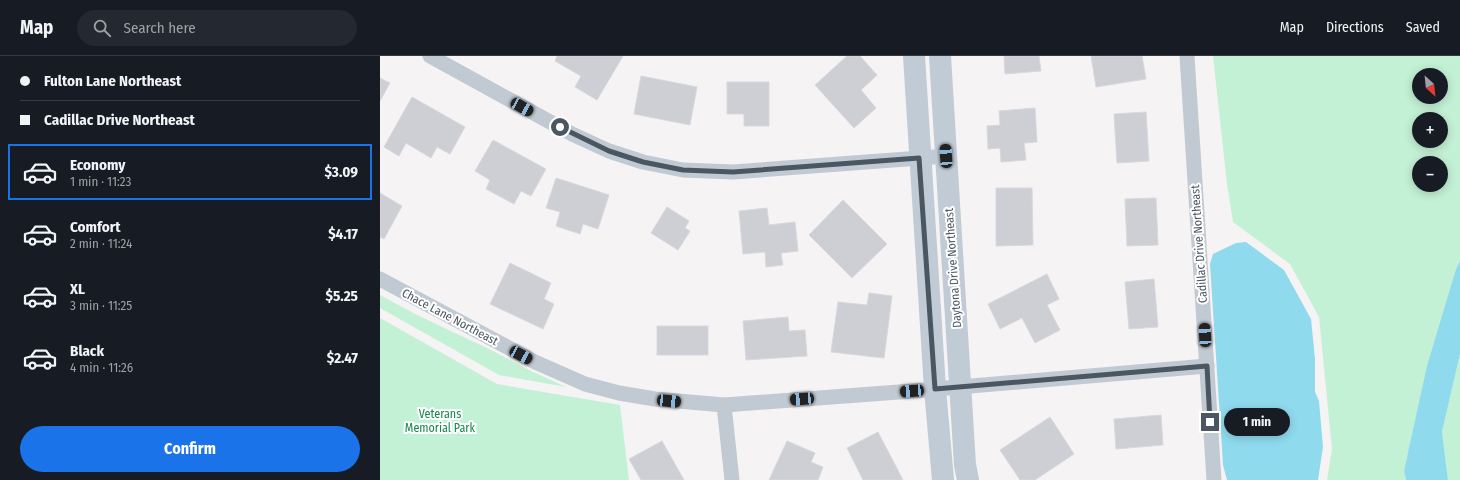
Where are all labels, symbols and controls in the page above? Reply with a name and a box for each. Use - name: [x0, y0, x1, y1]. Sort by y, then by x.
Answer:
- search box: [77, 10, 357, 46]
- text: Map: [20, 16, 53, 39]
- icon: search: [91, 17, 113, 39]
- text: Search here: [123, 19, 196, 37]
- text: Map: [1280, 19, 1304, 36]
- text: Directions: [1326, 19, 1384, 36]
- text: Saved: [1406, 19, 1440, 36]
- north arrow: [1412, 68, 1448, 104]
- map controls: [1412, 68, 1448, 192]
- text: Fulton Lane Northeast: [44, 72, 181, 90]
- car: [509, 96, 535, 118]
- text: Cadillac Drive Northeast: [44, 111, 195, 129]
- button: +: [1412, 112, 1448, 148]
- route start: [551, 118, 569, 136]
- car: [939, 144, 953, 168]
- icon: car: [22, 154, 58, 190]
- text: Economy: [70, 156, 125, 174]
- button: −: [1412, 156, 1448, 192]
- text: $3.09: [324, 163, 358, 181]
- text: 1 min · 11:23: [70, 174, 131, 189]
- street label: Cadillac Drive Northeast: [1188, 184, 1210, 304]
- street label: Daytona Drive Northeast: [942, 208, 964, 328]
- icon: car: [22, 216, 58, 252]
- text: Comfort: [70, 218, 121, 236]
- text: $4.17: [328, 225, 358, 243]
- text: 2 min · 11:24: [70, 236, 132, 251]
- icon: car: [22, 278, 58, 314]
- text: XL: [70, 280, 85, 298]
- street label: Chace Lane Northeast: [400, 286, 500, 348]
- text: $5.25: [325, 287, 358, 305]
- text: 3 min · 11:25: [70, 298, 132, 313]
- car: [1198, 323, 1212, 347]
- icon: car: [22, 340, 58, 376]
- text: Black: [70, 342, 104, 360]
- car: [508, 344, 534, 366]
- text: $2.47: [327, 349, 358, 367]
- text: 4 min · 11:26: [70, 360, 133, 375]
- car: [900, 384, 924, 398]
- car: [790, 392, 814, 406]
- car: [656, 394, 682, 408]
- park label: Veterans Memorial Park: [405, 407, 476, 435]
- callout: 1 min: [1224, 408, 1290, 436]
- route end: [1201, 413, 1219, 431]
- text: 1 min: [1243, 414, 1271, 429]
- button: Confirm: [20, 426, 360, 472]

